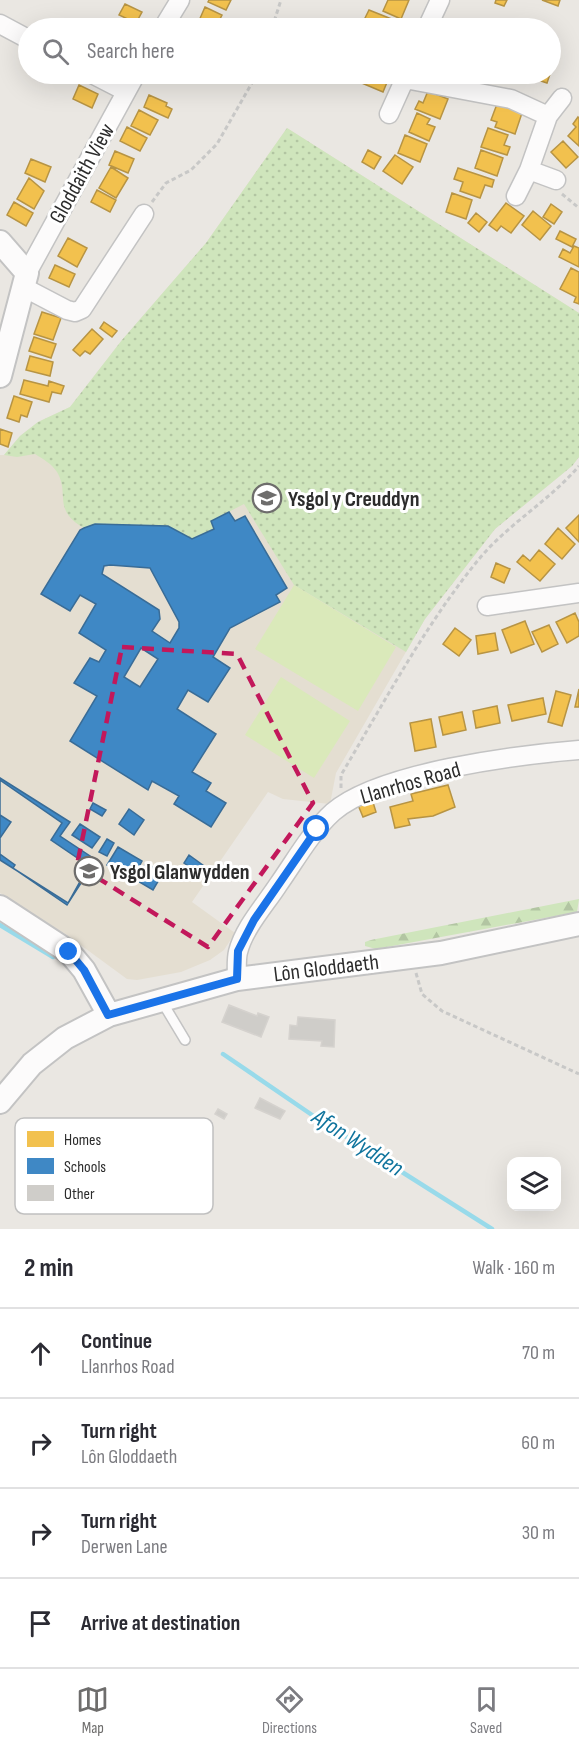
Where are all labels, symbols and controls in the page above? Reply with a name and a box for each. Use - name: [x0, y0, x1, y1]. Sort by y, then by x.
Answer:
- search box: [18, 18, 561, 84]
- icon: search: [39, 35, 72, 68]
- text: Search here: [87, 38, 174, 65]
- street label: Gloddaith View: [44, 119, 121, 228]
- school or university icon: Ysgol y Creuddyn: [251, 482, 283, 514]
- place label: Ysgol y Creuddyn: [288, 486, 420, 513]
- street label: Llanrhos Road: [357, 756, 464, 811]
- route start: [303, 815, 329, 841]
- school or university icon: Ysgol Glanwydden: [73, 855, 105, 887]
- place label: Ysgol Glanwydden: [110, 859, 250, 886]
- route end: [55, 938, 81, 964]
- street label: Lôn Gloddaeth: [272, 949, 380, 988]
- water label: Afon Wydden: [306, 1102, 409, 1183]
- legend: [15, 1118, 213, 1214]
- text: Homes: [64, 1131, 101, 1150]
- map controls: [507, 1157, 561, 1211]
- button: layers: [507, 1157, 561, 1211]
- text: Schools: [64, 1158, 106, 1177]
- text: Other: [64, 1185, 95, 1204]
- text: 2 min: [24, 1253, 74, 1284]
- text: Walk · 160 m: [472, 1256, 555, 1280]
- text: Continue: [81, 1328, 152, 1355]
- icon: ahead: [24, 1337, 57, 1370]
- text: 70 m: [522, 1341, 555, 1365]
- text: Llanrhos Road: [81, 1355, 175, 1379]
- text: Turn right: [81, 1418, 157, 1445]
- icon: right: [24, 1427, 57, 1460]
- text: 60 m: [521, 1431, 555, 1455]
- text: Lôn Gloddaeth: [81, 1445, 177, 1469]
- text: Turn right: [81, 1508, 157, 1535]
- icon: right: [24, 1517, 57, 1550]
- text: 30 m: [522, 1521, 555, 1545]
- text: Derwen Lane: [81, 1535, 168, 1559]
- icon: arrive: [24, 1607, 57, 1640]
- text: Arrive at destination: [81, 1610, 240, 1637]
- tab: Map: [76, 1683, 109, 1738]
- tab: Directions: [262, 1683, 317, 1738]
- tab: Saved: [470, 1683, 503, 1738]

